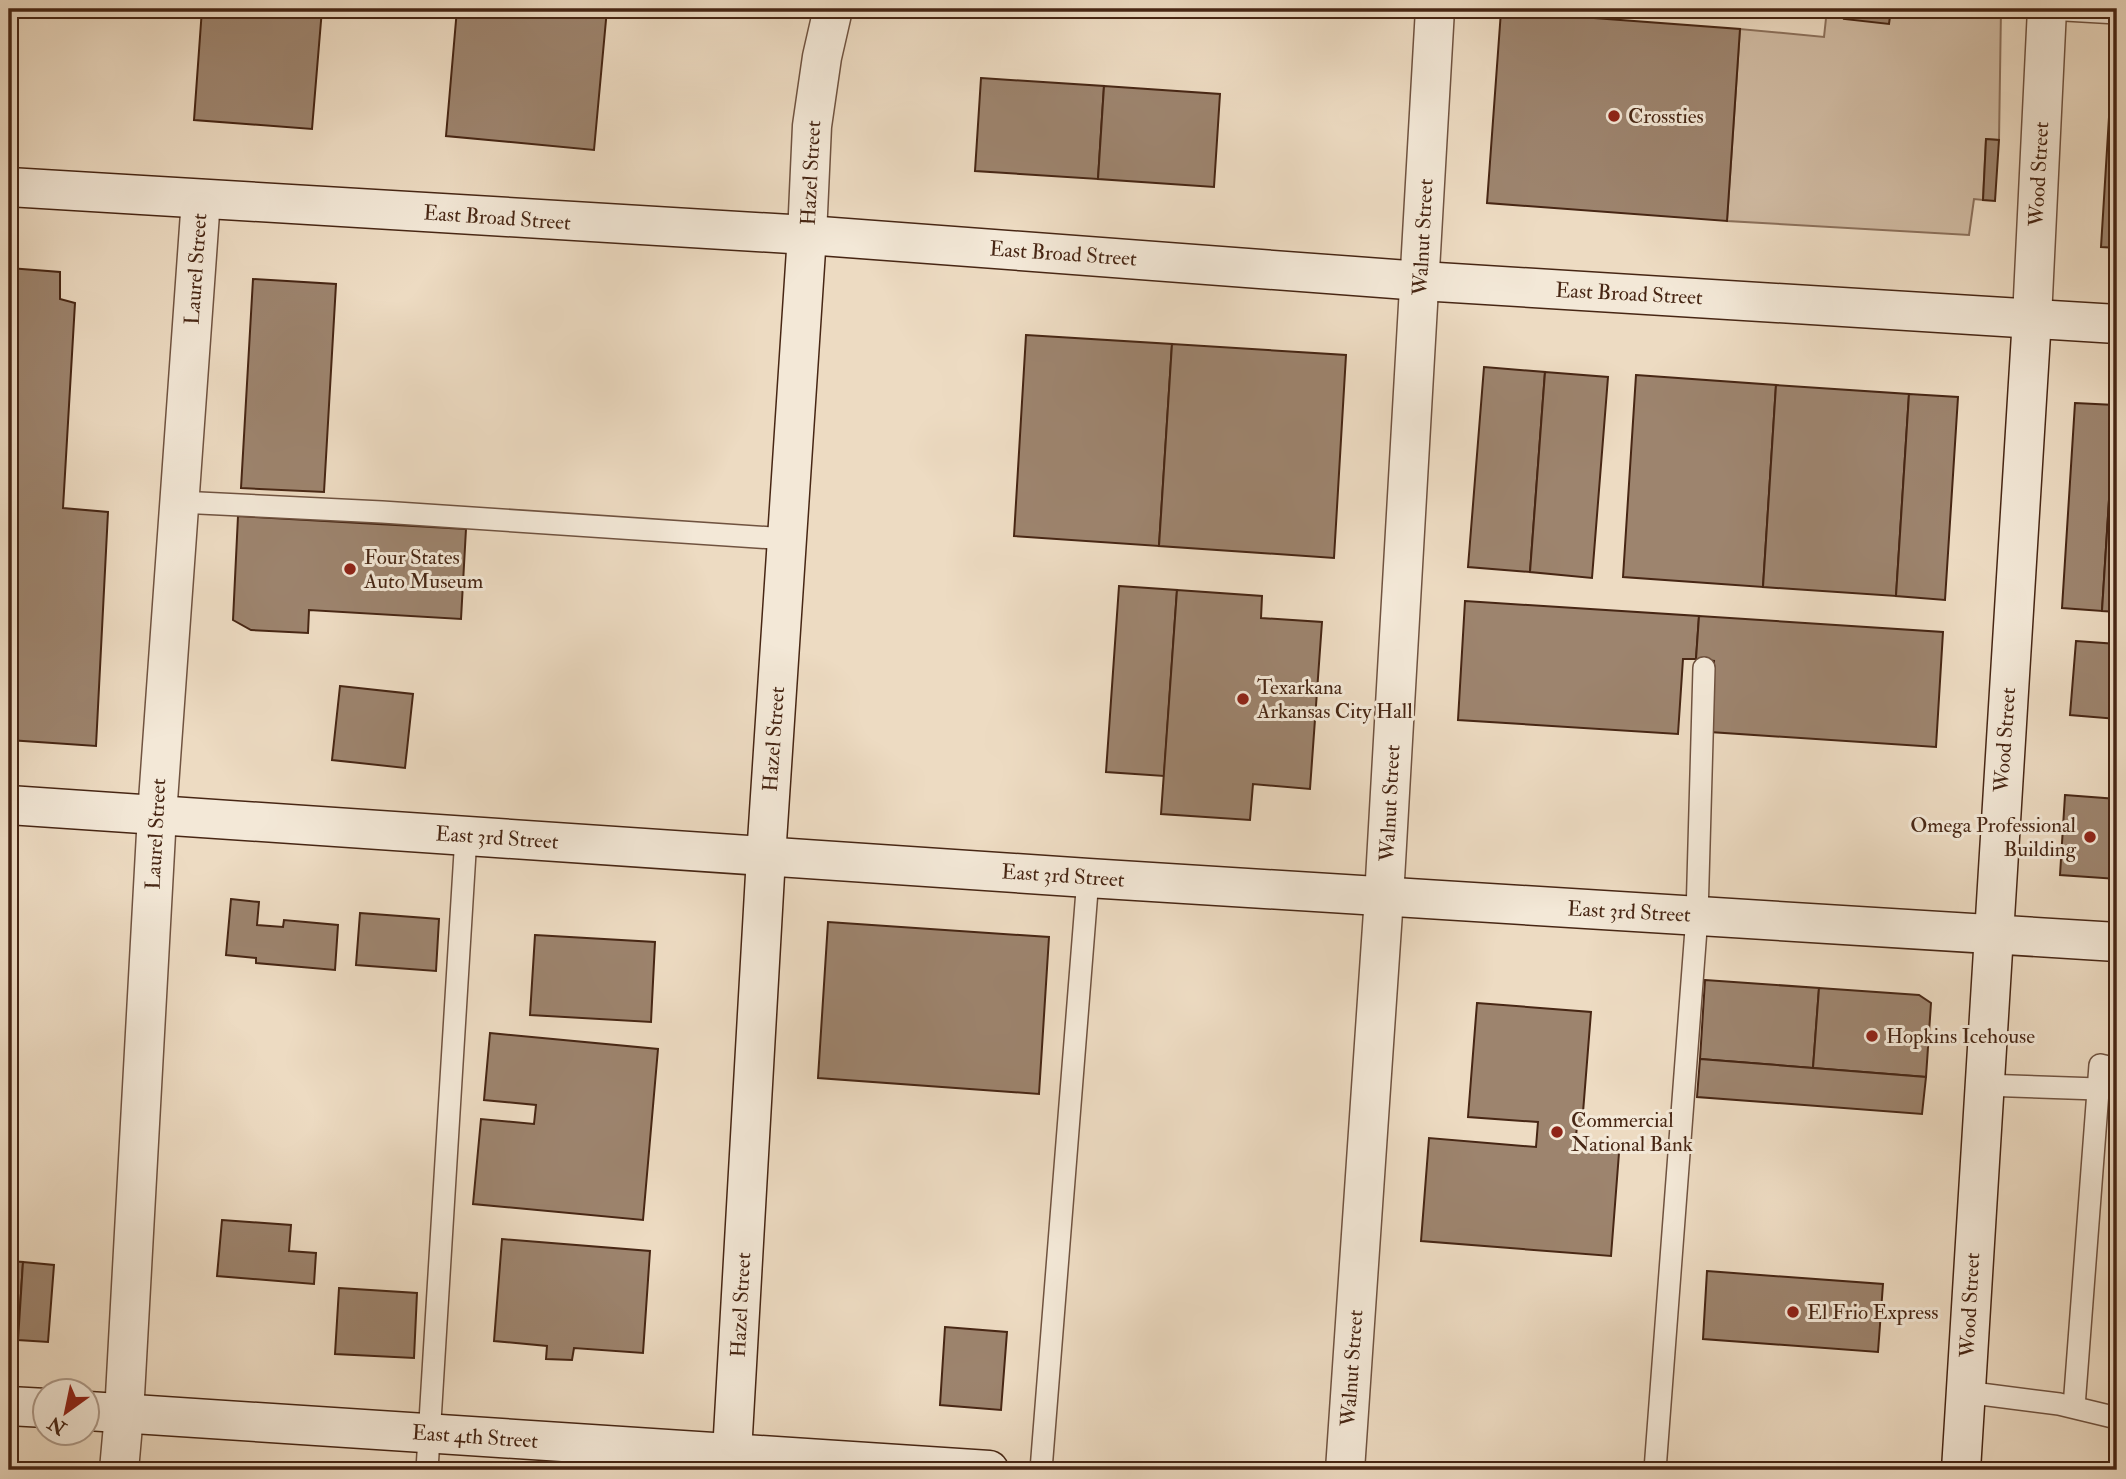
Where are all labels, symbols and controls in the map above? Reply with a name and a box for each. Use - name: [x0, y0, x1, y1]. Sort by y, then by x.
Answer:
- place label: Crossties: [1628, 103, 1704, 130]
- marker: Crossties: [1606, 108, 1622, 124]
- street label: Hazel Street: [795, 120, 827, 226]
- street label: Wood Street: [2023, 121, 2055, 228]
- street label: Walnut Street: [1406, 178, 1440, 297]
- street label: East Broad Street: [422, 199, 572, 237]
- street label: Laurel Street: [179, 212, 213, 326]
- street label: East Broad Street: [988, 235, 1138, 273]
- street label: East Broad Street: [1555, 277, 1704, 311]
- place label: Four States Auto Museum: [363, 544, 483, 595]
- marker: Four States Auto Museum: [342, 561, 358, 577]
- place label: Texarkana Arkansas City Hall: [1256, 674, 1413, 725]
- street label: Hazel Street: [757, 685, 791, 792]
- street label: Wood Street: [1988, 686, 2022, 794]
- marker: Texarkana Arkansas City Hall: [1235, 691, 1251, 707]
- street label: Walnut Street: [1373, 744, 1407, 863]
- street label: Laurel Street: [140, 777, 172, 890]
- place label: Omega Professional Building: [1910, 812, 2077, 863]
- street label: East 3rd Street: [435, 820, 560, 856]
- marker: Omega Professional Building: [2082, 829, 2098, 845]
- street label: East 3rd Street: [1001, 858, 1126, 894]
- street label: East 3rd Street: [1567, 895, 1691, 929]
- place label: Hopkins Icehouse: [1886, 1023, 2035, 1050]
- marker: Hopkins Icehouse: [1864, 1028, 1880, 1044]
- place label: Commercial National Bank: [1571, 1107, 1693, 1158]
- marker: Commercial National Bank: [1549, 1124, 1565, 1140]
- street label: Hazel Street: [725, 1252, 757, 1358]
- street label: Wood Street: [1954, 1252, 1986, 1359]
- place label: El Frio Express: [1807, 1299, 1938, 1326]
- marker: El Frio Express: [1785, 1304, 1801, 1320]
- street label: Walnut Street: [1334, 1309, 1370, 1428]
- north arrow: [32, 1378, 102, 1448]
- text: N: [43, 1410, 72, 1441]
- street label: East 4th Street: [411, 1419, 539, 1455]

